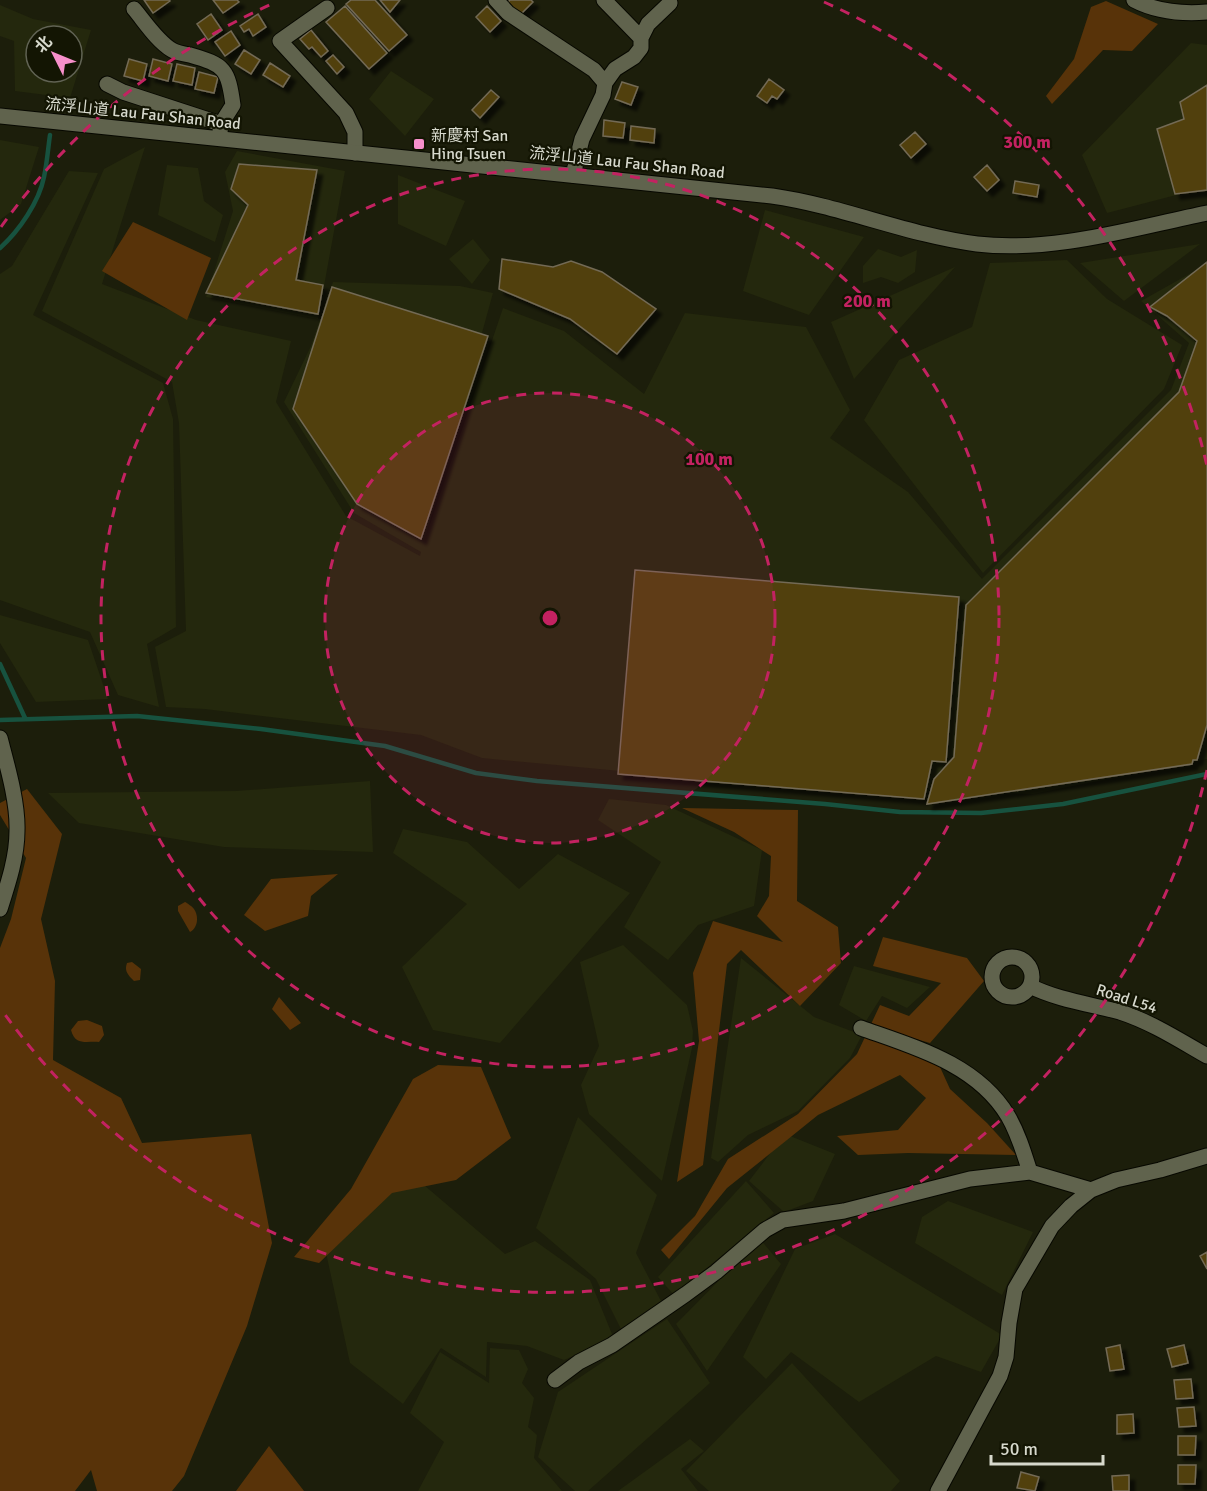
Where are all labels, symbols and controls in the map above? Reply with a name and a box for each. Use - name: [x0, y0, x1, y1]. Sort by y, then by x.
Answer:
- north arrow: [24, 24, 84, 84]
- text: 北: [31, 32, 57, 57]
- street label: 流浮山道 Lau Fau Shan Road: [44, 94, 242, 134]
- place label: 新慶村 San Hing Tsuen: [431, 126, 508, 164]
- text: 300 m: [1003, 131, 1051, 153]
- marker: 新慶村 San Hing Tsuen: [412, 137, 426, 151]
- street label: 流浮山道 Lau Fau Shan Road: [528, 143, 726, 183]
- text: 200 m: [843, 290, 891, 312]
- text: 100 m: [685, 448, 733, 470]
- centre of rings: [540, 608, 560, 628]
- street label: Road L54: [1094, 980, 1160, 1018]
- scale bar: [991, 1428, 1104, 1466]
- text: 50 m: [1000, 1438, 1038, 1460]

